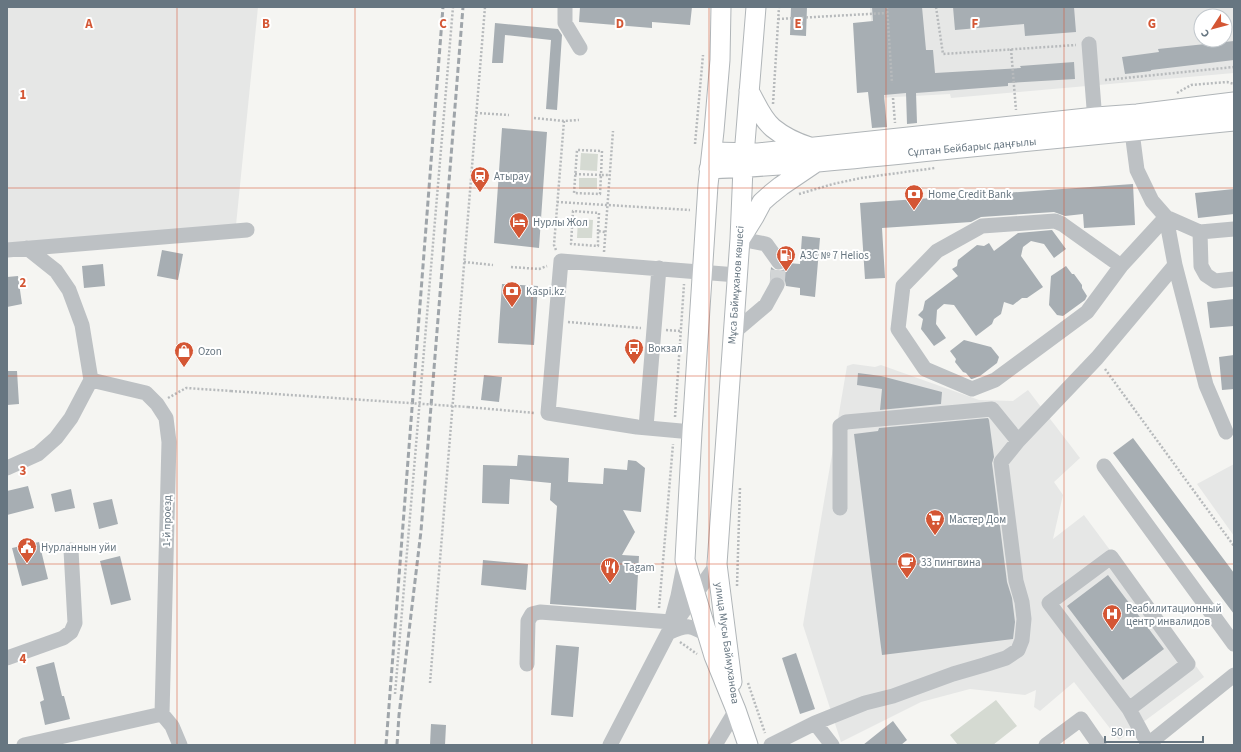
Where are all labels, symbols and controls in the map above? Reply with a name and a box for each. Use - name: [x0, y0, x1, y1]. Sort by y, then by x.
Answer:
- north arrow: [1193, 8, 1233, 48]
- text: A: [84, 15, 93, 33]
- text: B: [262, 15, 270, 33]
- text: C: [439, 15, 447, 33]
- text: D: [616, 15, 624, 33]
- text: E: [794, 15, 802, 33]
- text: F: [972, 15, 979, 33]
- text: G: [1148, 15, 1156, 33]
- text: С: [1197, 26, 1213, 41]
- text: 1: [20, 86, 27, 104]
- street label: Сұлтан Бейбарыс даңғылы: [907, 134, 1037, 160]
- station icon: Атырау: [469, 165, 491, 193]
- place label: Атырау: [494, 169, 529, 184]
- bank icon: Home Credit Bank: [903, 183, 925, 211]
- place label: Home Credit Bank: [928, 187, 1012, 202]
- hotel icon: Нурлы Жол: [508, 211, 530, 239]
- place label: Нурлы Жол: [533, 215, 588, 230]
- street label: Мұса Баймұханов көшесі: [724, 225, 748, 345]
- fuel station icon: АЗС № 7 Helios: [775, 244, 797, 272]
- place label: АЗС № 7 Helios: [800, 248, 869, 263]
- text: 2: [20, 274, 27, 292]
- bank icon: Kaspi.kz: [501, 280, 523, 308]
- place label: Kaspi.kz: [526, 284, 564, 299]
- bus stop icon: Вокзал: [623, 337, 645, 365]
- shop icon: Ozon: [173, 340, 195, 368]
- place label: Вокзал: [648, 341, 682, 356]
- place label: Ozon: [198, 344, 222, 359]
- text: 3: [20, 462, 27, 480]
- street label: 1-й проезд: [159, 495, 175, 547]
- supermarket icon: Мастер Дом: [924, 508, 946, 536]
- place label: Мастер Дом: [949, 512, 1006, 527]
- public building icon: Нурланнын уйи: [16, 536, 38, 564]
- place label: Нурланнын уйи: [41, 540, 117, 555]
- cafe icon: 33 пингвина: [896, 551, 918, 579]
- place label: 33 пингвина: [921, 555, 981, 570]
- restaurant icon: Tagam: [599, 556, 621, 584]
- place label: Tagam: [624, 560, 655, 575]
- street label: улица Мусы Баймуханова: [711, 581, 743, 705]
- place label: Реабилитационный центр инвалидов: [1126, 601, 1222, 629]
- hospital icon: Реабилитационный центр инвалидов: [1101, 603, 1123, 631]
- text: 4: [20, 650, 27, 668]
- scale bar: [1105, 718, 1203, 744]
- text: 50 m: [1111, 724, 1135, 741]

